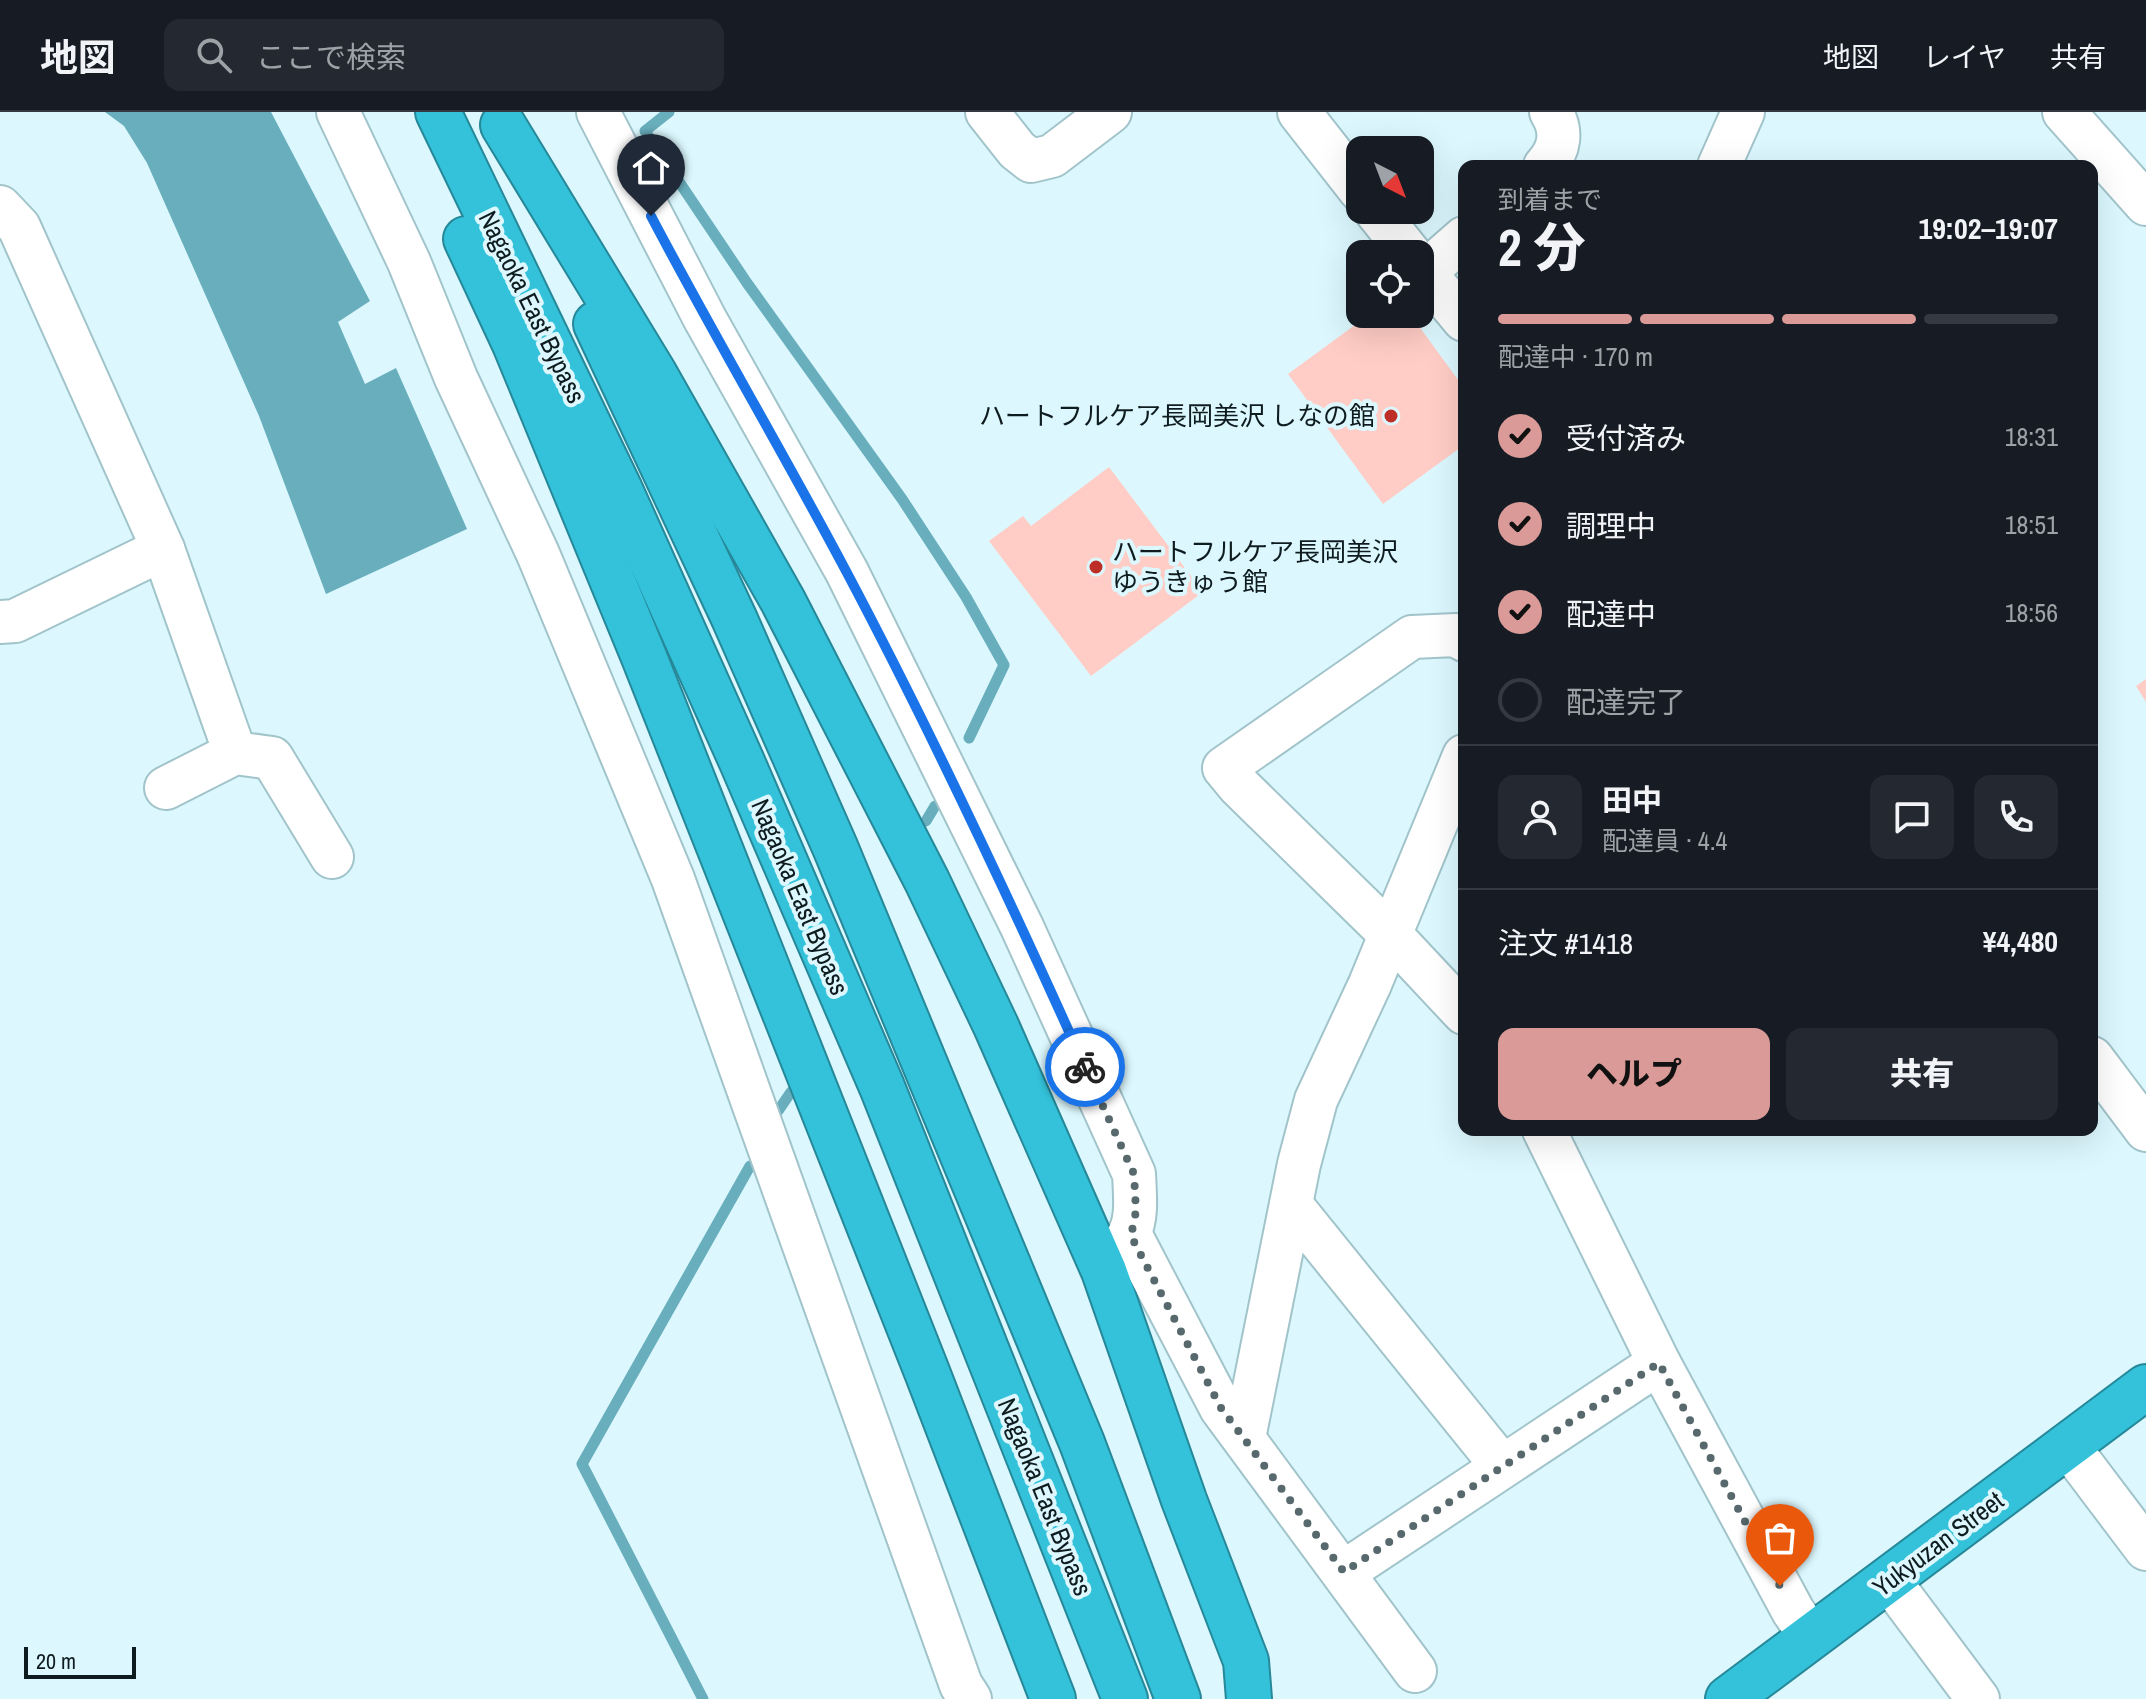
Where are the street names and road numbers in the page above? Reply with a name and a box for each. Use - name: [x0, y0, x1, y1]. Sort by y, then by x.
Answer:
- street label: Nagaoka East Bypass: [471, 205, 594, 409]
- street label: Nagaoka East Bypass: [743, 793, 858, 1000]
- street label: Nagaoka East Bypass: [990, 1393, 1101, 1601]
- street label: Yukyuzan Street: [1865, 1483, 2010, 1604]

